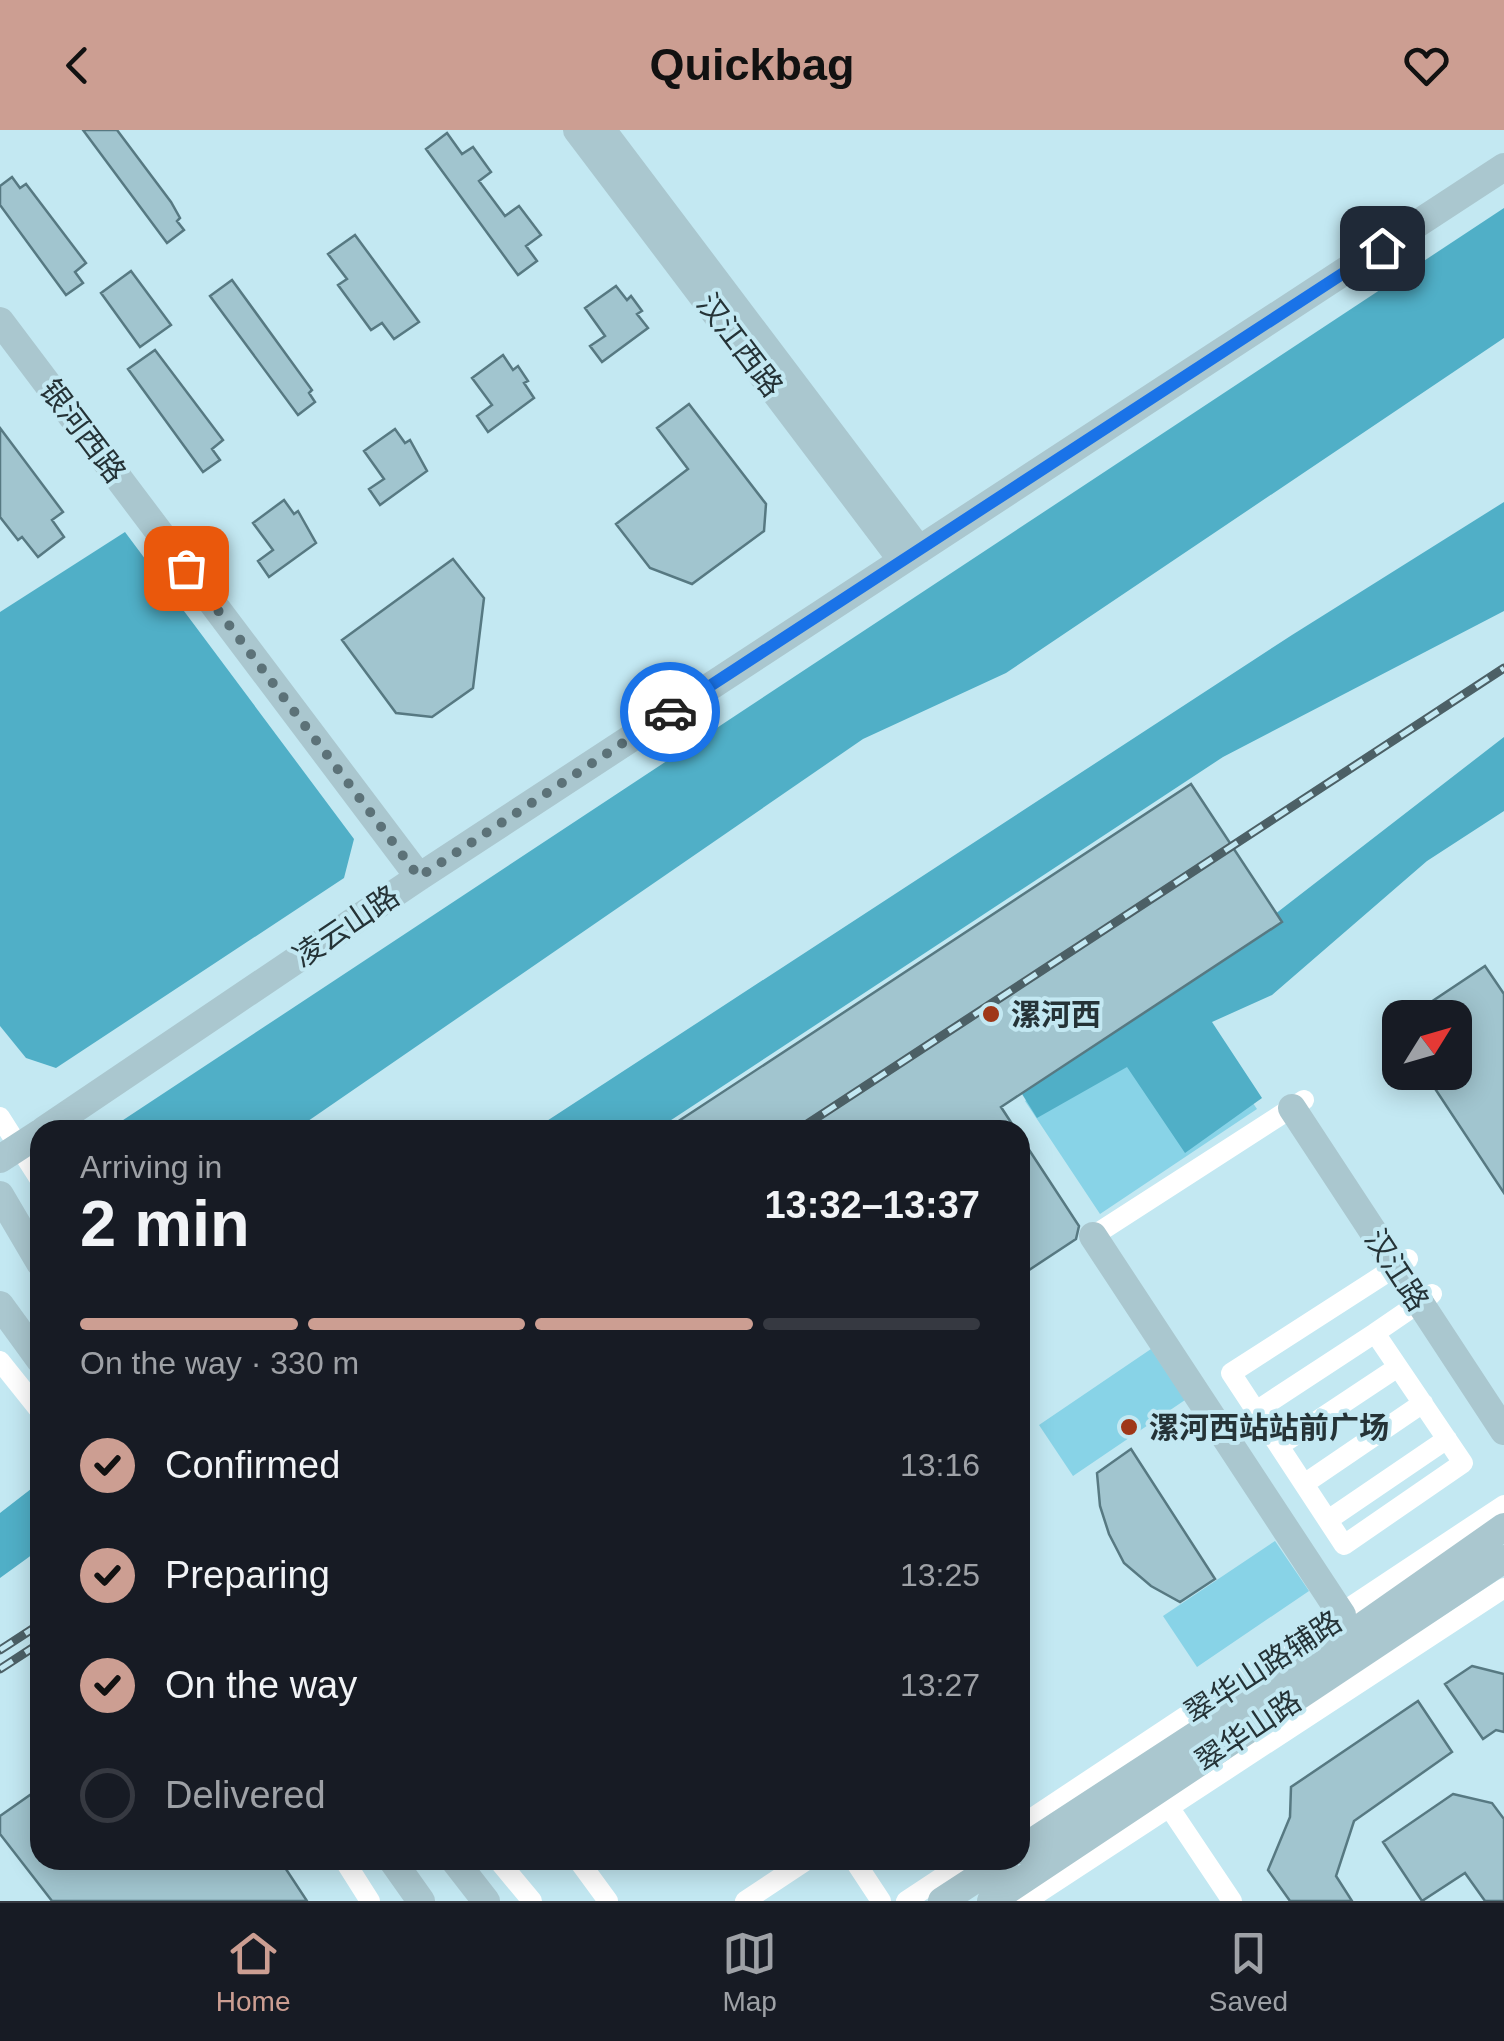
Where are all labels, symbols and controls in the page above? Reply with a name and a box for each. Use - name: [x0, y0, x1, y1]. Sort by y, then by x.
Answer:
- icon: back: [50, 38, 105, 93]
- icon: heart: [1399, 38, 1454, 93]
- text: Quickbag: [649, 39, 855, 90]
- pin: [1340, 206, 1425, 291]
- icon: home: [1355, 221, 1410, 276]
- street label: 汉江西路: [691, 287, 789, 403]
- street label: 银河西路: [34, 373, 132, 489]
- pin: [144, 526, 229, 611]
- icon: bag: [159, 541, 214, 596]
- courier: [620, 662, 720, 762]
- icon: car: [643, 685, 698, 740]
- street label: 凌云山路: [287, 879, 405, 973]
- place label: 漯河西: [1011, 998, 1101, 1031]
- north arrow: [1382, 1000, 1472, 1090]
- map controls: [1382, 1000, 1472, 1090]
- marker: 漯河西: [980, 1003, 1002, 1025]
- text: Arriving in: [80, 1149, 222, 1185]
- text: 13:32–13:37: [764, 1184, 980, 1226]
- text: 2 min: [80, 1187, 250, 1260]
- street label: 汉江路: [1359, 1223, 1435, 1317]
- text: On the way · 330 m: [80, 1345, 359, 1381]
- place label: 漯河西站站前广场: [1149, 1411, 1389, 1444]
- marker: 漯河西站站前广场: [1118, 1416, 1140, 1438]
- icon: check: [80, 1438, 135, 1493]
- text: Confirmed: [165, 1444, 340, 1486]
- text: 13:16: [900, 1447, 980, 1483]
- icon: check: [80, 1548, 135, 1603]
- text: Preparing: [165, 1554, 330, 1596]
- text: 13:25: [900, 1557, 980, 1593]
- street label: 翠华山路辅路: [1178, 1603, 1348, 1731]
- icon: check: [80, 1658, 135, 1713]
- text: On the way: [165, 1664, 357, 1706]
- text: 13:27: [900, 1667, 980, 1703]
- street label: 翠华山路: [1188, 1683, 1308, 1779]
- text: Delivered: [165, 1774, 326, 1816]
- tab: Home: [216, 1926, 291, 2018]
- tab: Map: [722, 1926, 777, 2018]
- tab: Saved: [1209, 1926, 1288, 2018]

